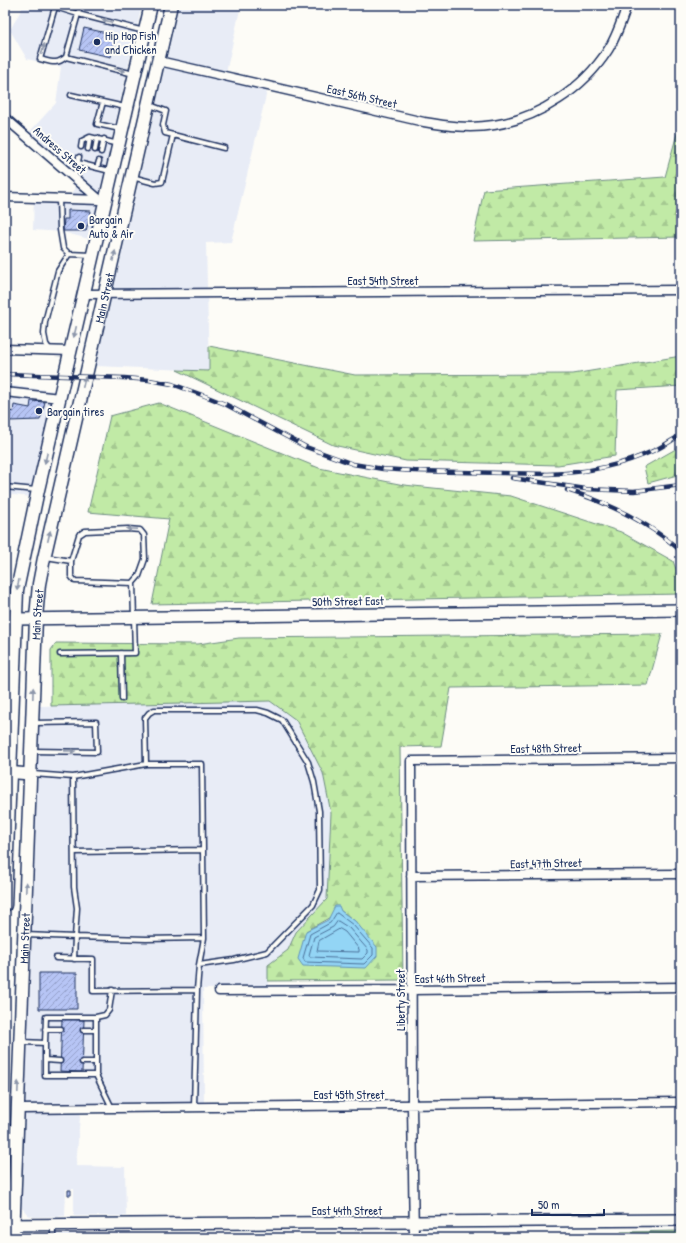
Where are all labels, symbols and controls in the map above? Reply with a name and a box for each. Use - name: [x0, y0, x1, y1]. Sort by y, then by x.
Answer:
- one-way arrow: [101, 18, 113, 24]
- place label: Hip Hop Fish and Chicken: [105, 27, 157, 58]
- marker: Hip Hop Fish and Chicken: [92, 37, 102, 47]
- one-way arrow: [40, 43, 46, 55]
- one-way arrow: [114, 67, 126, 73]
- street label: East 56th Street: [325, 80, 399, 112]
- street label: Andress Street: [30, 122, 91, 178]
- place label: Bargain Auto & Air: [89, 211, 134, 242]
- marker: Bargain Auto & Air: [76, 221, 86, 231]
- one-way arrow: [111, 250, 117, 262]
- street label: Main Street: [90, 270, 118, 324]
- street label: East 54th Street: [348, 272, 419, 289]
- one-way arrow: [72, 325, 78, 338]
- one-way arrow: [82, 376, 88, 389]
- place label: Bargain tires: [47, 403, 105, 420]
- marker: Bargain tires: [34, 406, 44, 416]
- one-way arrow: [42, 452, 48, 464]
- one-way arrow: [126, 526, 138, 533]
- one-way arrow: [46, 530, 52, 543]
- one-way arrow: [15, 579, 21, 591]
- street label: Main Street: [27, 588, 47, 640]
- street label: 50th Street East: [312, 592, 385, 610]
- one-way arrow: [30, 687, 37, 699]
- street label: East 48th Street: [510, 739, 583, 757]
- one-way arrow: [64, 748, 77, 754]
- street label: East 47th Street: [510, 854, 583, 872]
- one-way arrow: [23, 880, 29, 893]
- street label: Main Street: [15, 912, 34, 964]
- street label: Liberty Street: [392, 968, 409, 1031]
- street label: East 46th Street: [415, 969, 486, 987]
- one-way arrow: [15, 1081, 22, 1093]
- street label: East 45th Street: [314, 1086, 385, 1103]
- scale bar: [532, 1191, 604, 1217]
- text: 50 m: [538, 1196, 559, 1213]
- street label: East 44th Street: [312, 1202, 383, 1219]

